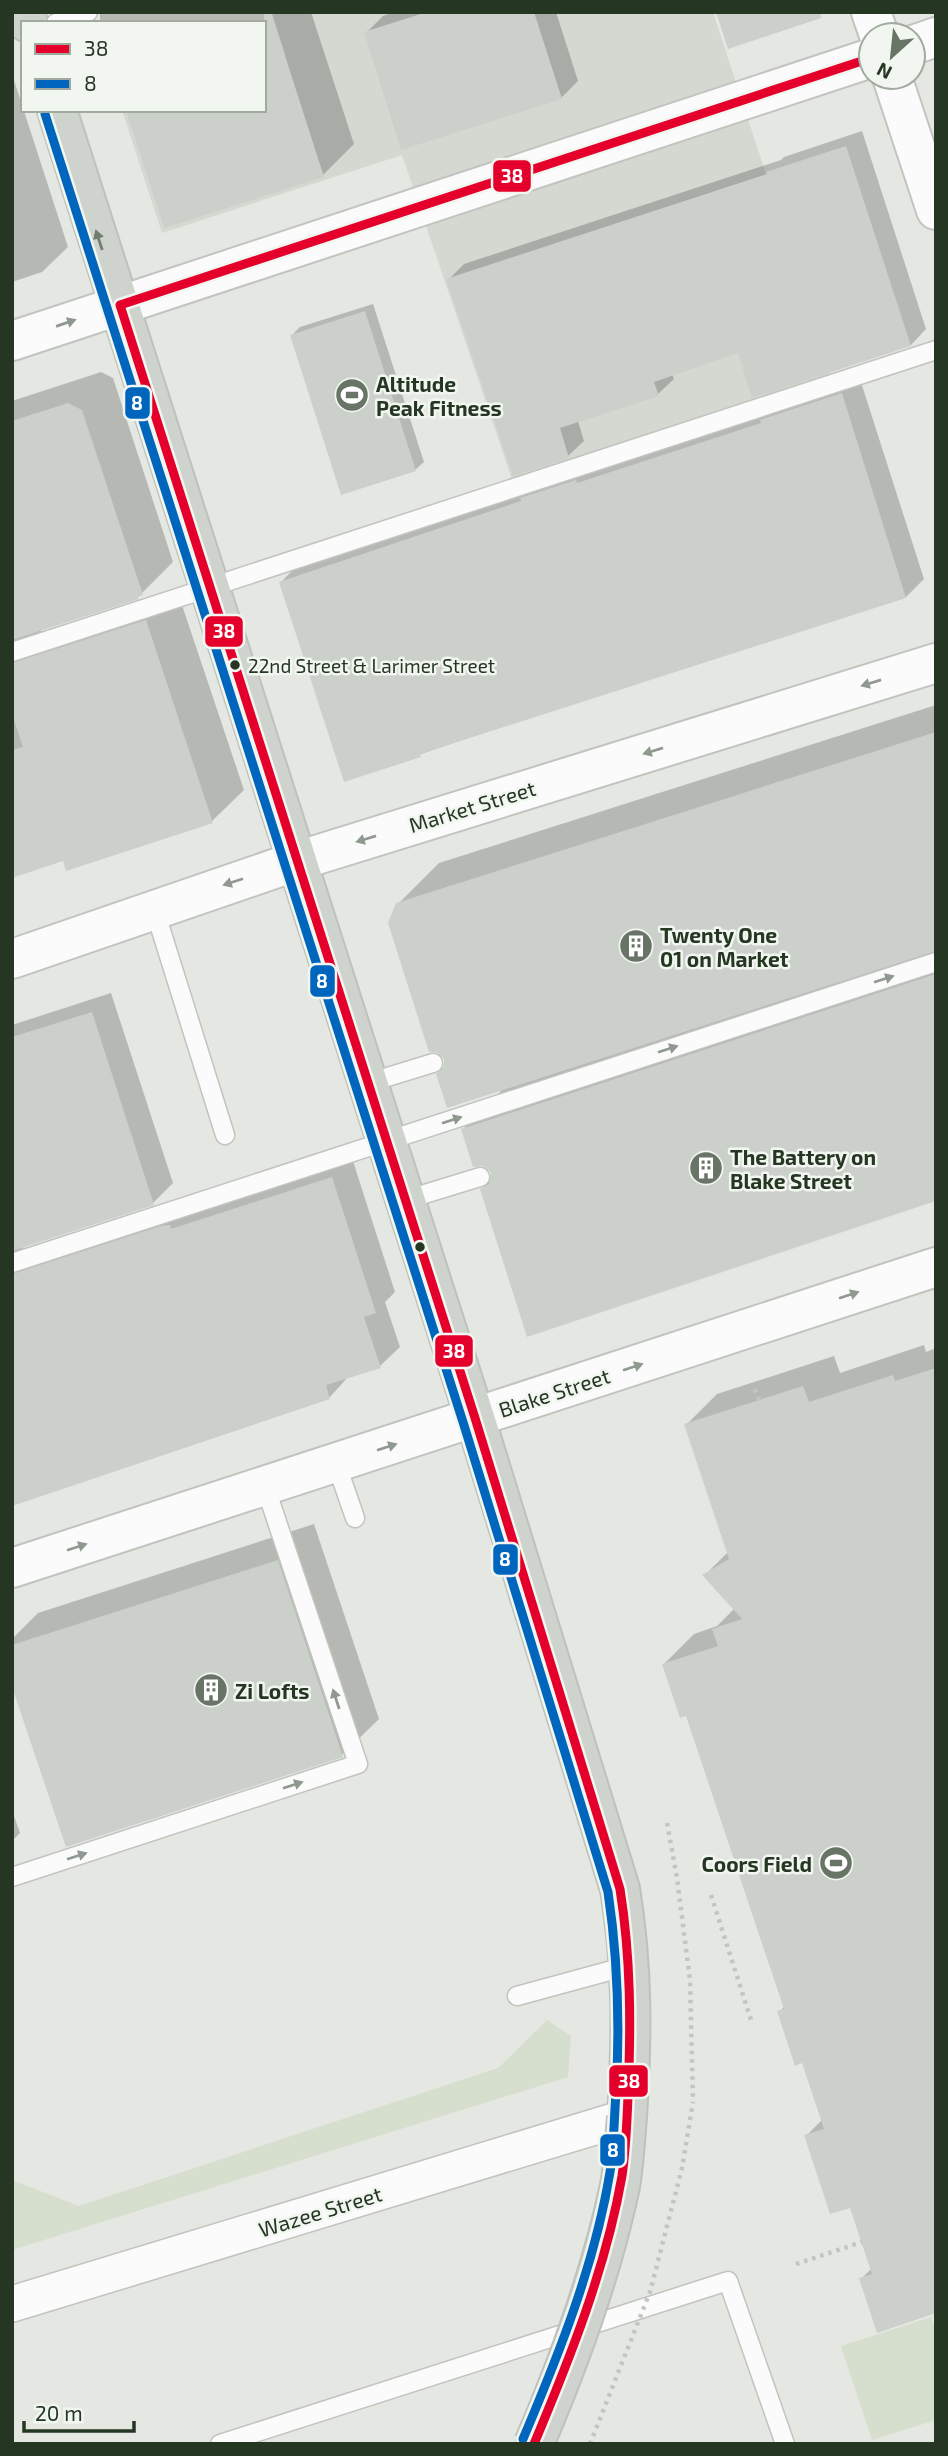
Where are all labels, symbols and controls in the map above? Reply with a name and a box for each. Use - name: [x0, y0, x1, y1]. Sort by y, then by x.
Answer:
- legend: [21, 21, 266, 112]
- north arrow: [857, 21, 927, 91]
- text: 38: [84, 35, 108, 60]
- text: N: [873, 58, 895, 85]
- text: 8: [84, 70, 97, 95]
- line badge: 38: [492, 159, 532, 193]
- text: 38: [501, 164, 523, 187]
- one-way arrow: [93, 229, 104, 250]
- one-way arrow: [56, 317, 77, 328]
- place label: Altitude Peak Fitness: [376, 371, 502, 420]
- sports icon: Altitude Peak Fitness: [333, 376, 371, 414]
- line badge: 8: [124, 386, 151, 420]
- text: 8: [131, 391, 143, 414]
- line badge: 38: [204, 615, 244, 648]
- text: 38: [213, 619, 235, 642]
- place label: 22nd Street & Larimer Street: [248, 654, 495, 677]
- marker: 22nd Street & Larimer Street: [228, 658, 242, 672]
- one-way arrow: [860, 679, 881, 689]
- one-way arrow: [642, 746, 663, 756]
- street label: Market Street: [406, 775, 538, 837]
- one-way arrow: [355, 835, 376, 845]
- one-way arrow: [222, 877, 243, 888]
- place label: Twenty One 01 on Market: [660, 922, 789, 971]
- building icon: Twenty One 01 on Market: [617, 927, 655, 965]
- line badge: 8: [309, 964, 336, 998]
- text: 8: [316, 969, 328, 992]
- one-way arrow: [874, 973, 895, 984]
- one-way arrow: [658, 1044, 679, 1054]
- one-way arrow: [441, 1114, 462, 1125]
- place label: The Battery on Blake Street: [730, 1144, 876, 1193]
- building icon: The Battery on Blake Street: [687, 1149, 725, 1187]
- unlabelled marker: [413, 1240, 427, 1254]
- one-way arrow: [838, 1290, 859, 1300]
- line badge: 38: [434, 1334, 474, 1368]
- text: 38: [443, 1339, 465, 1362]
- one-way arrow: [622, 1361, 643, 1371]
- street label: Blake Street: [495, 1362, 613, 1422]
- one-way arrow: [376, 1441, 397, 1451]
- one-way arrow: [67, 1541, 88, 1552]
- line badge: 8: [492, 1543, 519, 1576]
- text: 8: [499, 1547, 511, 1570]
- building icon: Zi Lofts: [192, 1671, 230, 1709]
- place label: Zi Lofts: [235, 1678, 309, 1703]
- one-way arrow: [330, 1688, 341, 1709]
- one-way arrow: [283, 1779, 304, 1790]
- sports icon: Coors Field: [817, 1844, 855, 1882]
- one-way arrow: [67, 1850, 88, 1861]
- place label: Coors Field: [701, 1851, 812, 1876]
- line badge: 38: [608, 2064, 649, 2098]
- text: 38: [618, 2069, 640, 2092]
- line badge: 8: [599, 2133, 626, 2167]
- text: 8: [607, 2138, 619, 2161]
- street label: Wazee Street: [255, 2180, 385, 2242]
- scale bar: [24, 2390, 135, 2434]
- text: 20 m: [35, 2400, 83, 2425]

